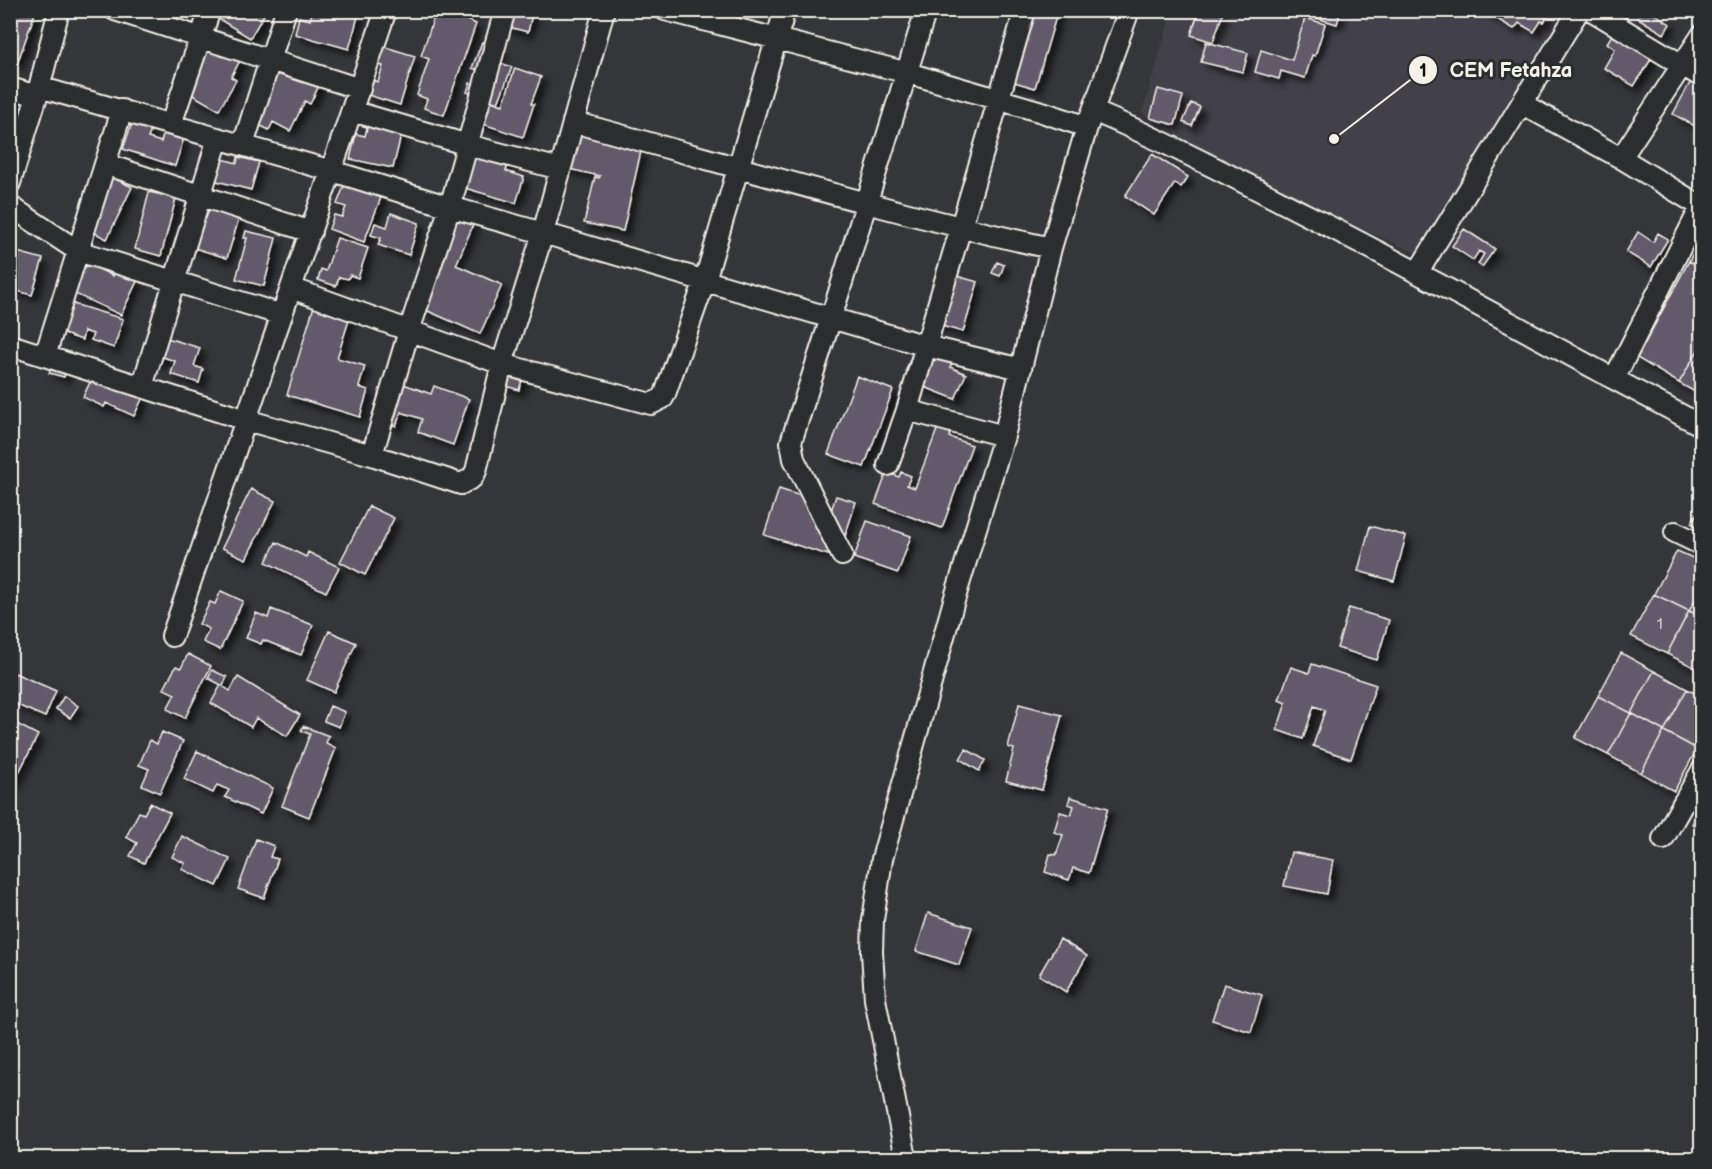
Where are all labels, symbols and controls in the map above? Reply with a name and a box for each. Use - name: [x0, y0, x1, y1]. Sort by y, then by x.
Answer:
- callout: CEM Fetahza: [1408, 51, 1584, 89]
- text: CEM Fetahza: [1450, 59, 1572, 83]
- text: 1: [1419, 61, 1427, 82]
- house number: 1: [1657, 615, 1663, 634]

